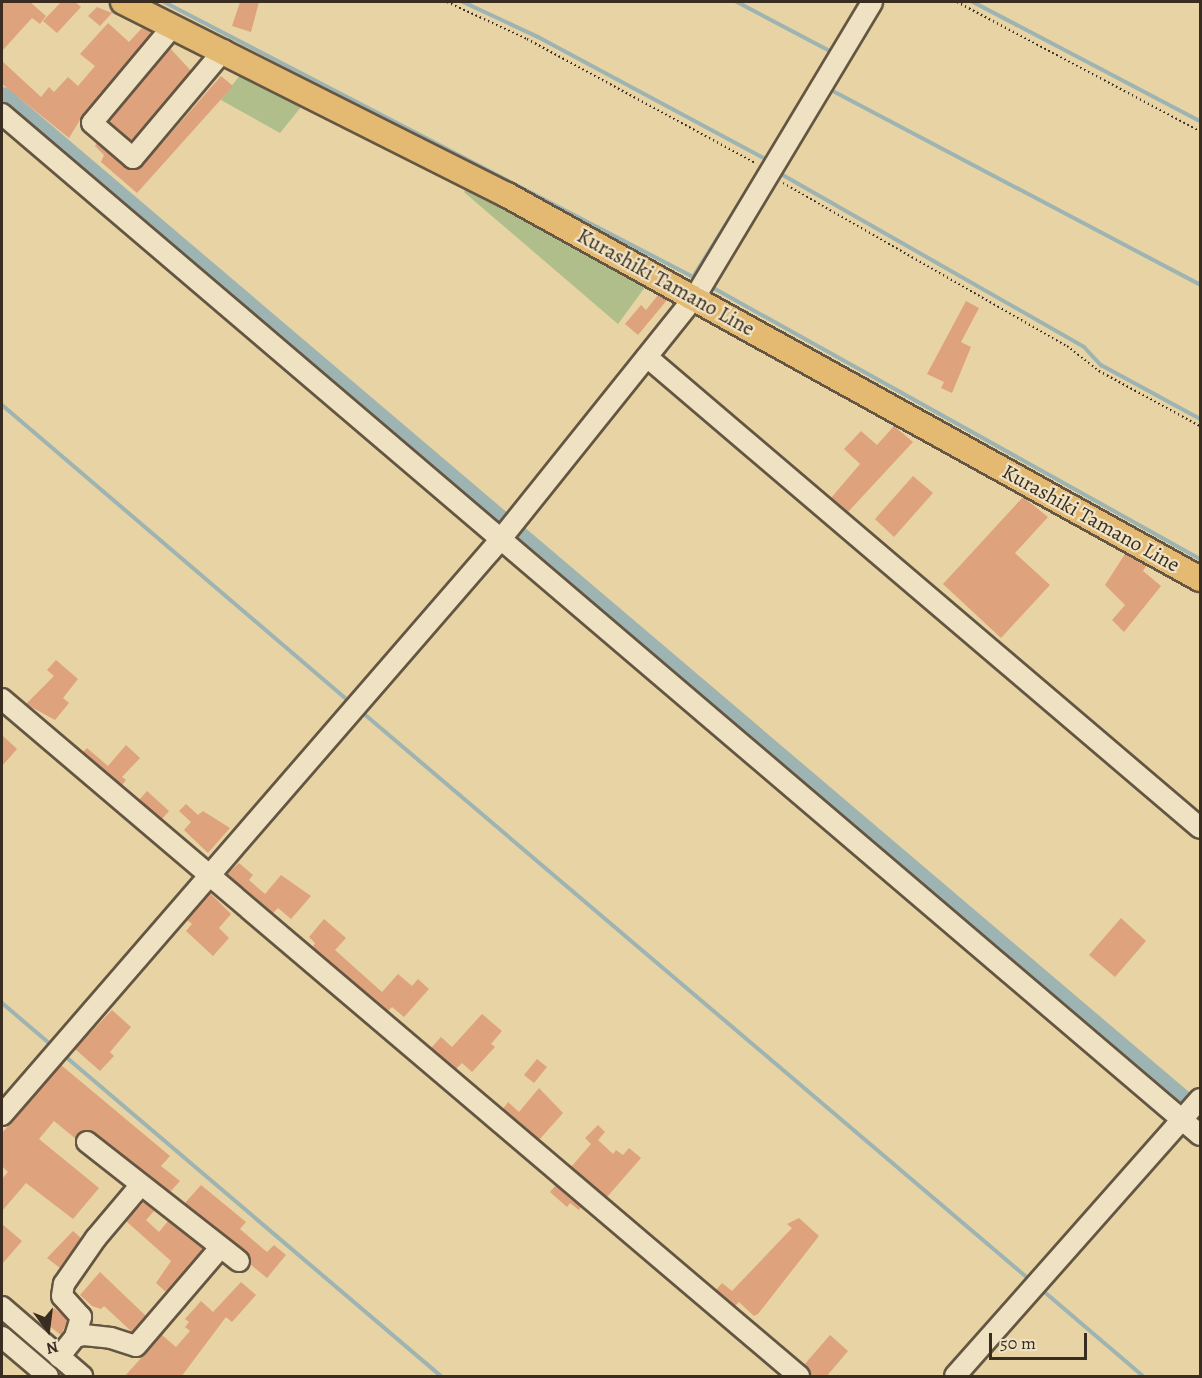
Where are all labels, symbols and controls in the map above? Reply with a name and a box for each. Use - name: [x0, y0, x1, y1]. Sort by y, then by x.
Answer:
- street label: Kurashiki Tamano Line: [573, 223, 759, 341]
- street label: Kurashiki Tamano Line: [998, 459, 1184, 577]
- north arrow: [18, 1300, 78, 1360]
- scale bar: [992, 1321, 1090, 1359]
- text: 50 m: [1000, 1331, 1036, 1355]
- text: N: [44, 1335, 61, 1360]

